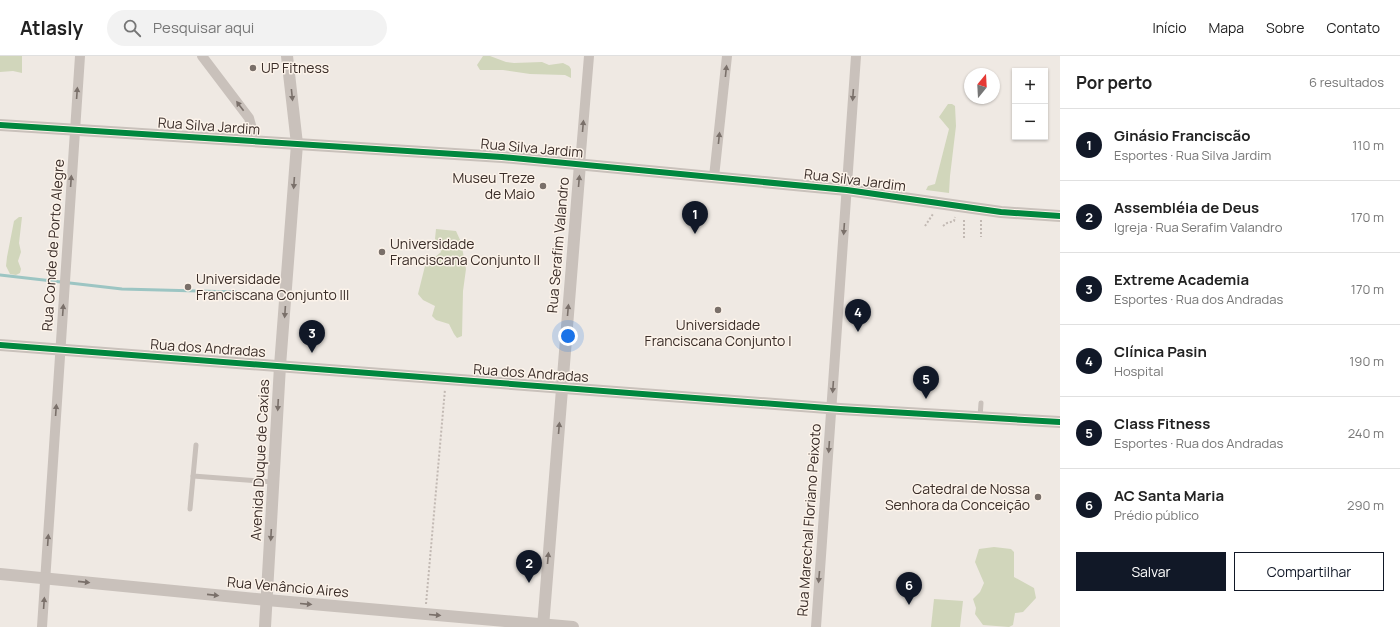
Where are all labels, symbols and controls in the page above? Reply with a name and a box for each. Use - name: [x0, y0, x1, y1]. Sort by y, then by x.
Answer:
- search box: [107, 10, 387, 46]
- text: Atlasly: [20, 15, 83, 41]
- icon: search: [121, 17, 143, 39]
- text: Pesquisar aqui: [153, 17, 254, 38]
- text: Início: [1153, 18, 1186, 37]
- text: Mapa: [1208, 18, 1244, 37]
- text: Sobre: [1266, 18, 1304, 37]
- text: Contato: [1326, 18, 1380, 37]
- place label: UP Fitness: [261, 58, 329, 77]
- marker: UP Fitness: [248, 63, 258, 73]
- one-way arrow: [722, 65, 729, 78]
- north arrow: [964, 68, 1000, 104]
- map controls: [1012, 68, 1048, 140]
- button: +: [1012, 68, 1048, 104]
- text: Por perto: [1076, 71, 1152, 94]
- text: 6 resultados: [1309, 73, 1384, 91]
- one-way arrow: [73, 87, 80, 99]
- one-way arrow: [288, 89, 295, 101]
- one-way arrow: [850, 89, 857, 101]
- one-way arrow: [235, 100, 244, 111]
- button: −: [1012, 104, 1048, 140]
- street label: Rua Silva Jardim: [157, 112, 261, 139]
- one-way arrow: [580, 120, 587, 132]
- text: Ginásio Franciscão: [1114, 125, 1251, 146]
- one-way arrow: [715, 132, 722, 144]
- street label: Rua Silva Jardim: [480, 134, 584, 161]
- text: 1: [1086, 136, 1092, 154]
- text: 110 m: [1352, 136, 1384, 154]
- text: Esportes · Rua Silva Jardim: [1114, 146, 1271, 164]
- street label: Rua Conde de Porto Alegre: [37, 158, 68, 332]
- street label: Rua Silva Jardim: [803, 164, 907, 195]
- place label: Museu Treze de Maio: [452, 168, 535, 203]
- one-way arrow: [68, 174, 74, 187]
- one-way arrow: [575, 175, 582, 187]
- street label: Rua Serafim Valandro: [542, 176, 573, 314]
- one-way arrow: [291, 177, 298, 189]
- marker: Museu Treze de Maio: [538, 181, 548, 191]
- text: Assembléia de Deus: [1114, 197, 1259, 218]
- pin: 1: [682, 201, 708, 234]
- text: 2: [1085, 208, 1093, 226]
- text: 170 m: [1351, 208, 1384, 226]
- text: Igreja · Rua Serafim Valandro: [1114, 218, 1282, 236]
- one-way arrow: [841, 223, 847, 236]
- place label: Universidade Franciscana Conjunto II: [390, 234, 540, 269]
- marker: Universidade Franciscana Conjunto II: [377, 247, 387, 257]
- place label: Universidade Franciscana Conjunto III: [196, 269, 349, 304]
- text: Extreme Academia: [1114, 269, 1249, 290]
- text: 3: [1085, 280, 1093, 298]
- text: 170 m: [1351, 280, 1384, 298]
- marker: Universidade Franciscana Conjunto III: [183, 282, 193, 292]
- text: Esportes · Rua dos Andradas: [1114, 290, 1283, 308]
- pin: 4: [845, 299, 871, 332]
- one-way arrow: [59, 304, 66, 316]
- one-way arrow: [565, 304, 572, 316]
- marker: Universidade Franciscana Conjunto I: [713, 305, 723, 315]
- one-way arrow: [281, 306, 288, 318]
- place label: Universidade Franciscana Conjunto I: [645, 315, 791, 350]
- pin: 3: [299, 320, 325, 353]
- your location: [558, 326, 578, 346]
- street label: Rua dos Andradas: [150, 334, 266, 361]
- text: Clínica Pasin: [1114, 341, 1207, 362]
- text: 4: [1085, 352, 1093, 370]
- text: 190 m: [1349, 352, 1384, 370]
- street label: Rua dos Andradas: [473, 359, 589, 386]
- text: Hospital: [1114, 362, 1164, 380]
- pin: 5: [913, 366, 939, 399]
- street label: Avenida Duque de Caxias: [246, 379, 273, 541]
- one-way arrow: [829, 381, 836, 393]
- one-way arrow: [275, 399, 282, 411]
- one-way arrow: [52, 404, 59, 416]
- text: Class Fitness: [1114, 413, 1210, 434]
- one-way arrow: [555, 422, 562, 434]
- street label: Rua Marechal Floriano Peixoto: [792, 423, 825, 617]
- text: 5: [1085, 424, 1093, 442]
- text: 240 m: [1348, 424, 1384, 442]
- text: Esportes · Rua dos Andradas: [1114, 434, 1283, 452]
- one-way arrow: [825, 441, 832, 453]
- place label: Catedral de Nossa Senhora da Conceição: [885, 479, 1030, 514]
- text: AC Santa Maria: [1114, 485, 1224, 506]
- marker: Catedral de Nossa Senhora da Conceição: [1033, 492, 1043, 502]
- text: 6: [1085, 496, 1093, 514]
- text: 290 m: [1347, 496, 1384, 514]
- text: Prédio público: [1114, 506, 1199, 524]
- one-way arrow: [267, 529, 274, 541]
- one-way arrow: [44, 534, 51, 546]
- pin: 2: [516, 550, 542, 583]
- one-way arrow: [545, 552, 552, 564]
- button: Salvar: [1076, 552, 1226, 591]
- button: Compartilhar: [1234, 552, 1384, 591]
- one-way arrow: [816, 571, 823, 583]
- street label: Rua Venâncio Aires: [226, 572, 350, 601]
- pin: 6: [896, 572, 922, 605]
- one-way arrow: [78, 579, 90, 586]
- one-way arrow: [207, 592, 220, 598]
- one-way arrow: [40, 597, 47, 609]
- one-way arrow: [300, 600, 312, 607]
- one-way arrow: [429, 612, 441, 618]

